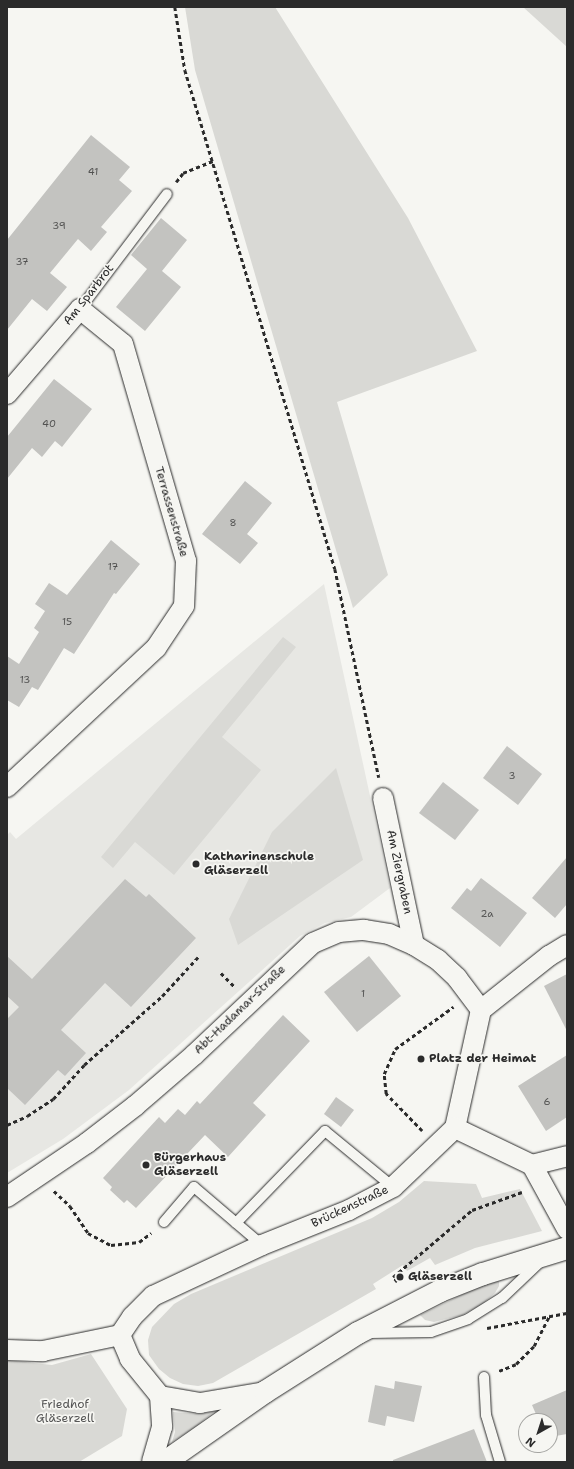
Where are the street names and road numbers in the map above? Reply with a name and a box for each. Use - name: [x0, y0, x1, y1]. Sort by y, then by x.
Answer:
- street label: Am Sparbrot: [61, 262, 117, 328]
- street label: Terrassenstraße: [151, 465, 191, 559]
- street label: Am Ziergraben: [383, 829, 415, 915]
- street label: Abt-Hadamar-Straße: [191, 963, 289, 1057]
- street label: Brückenstraße: [309, 1183, 391, 1231]

